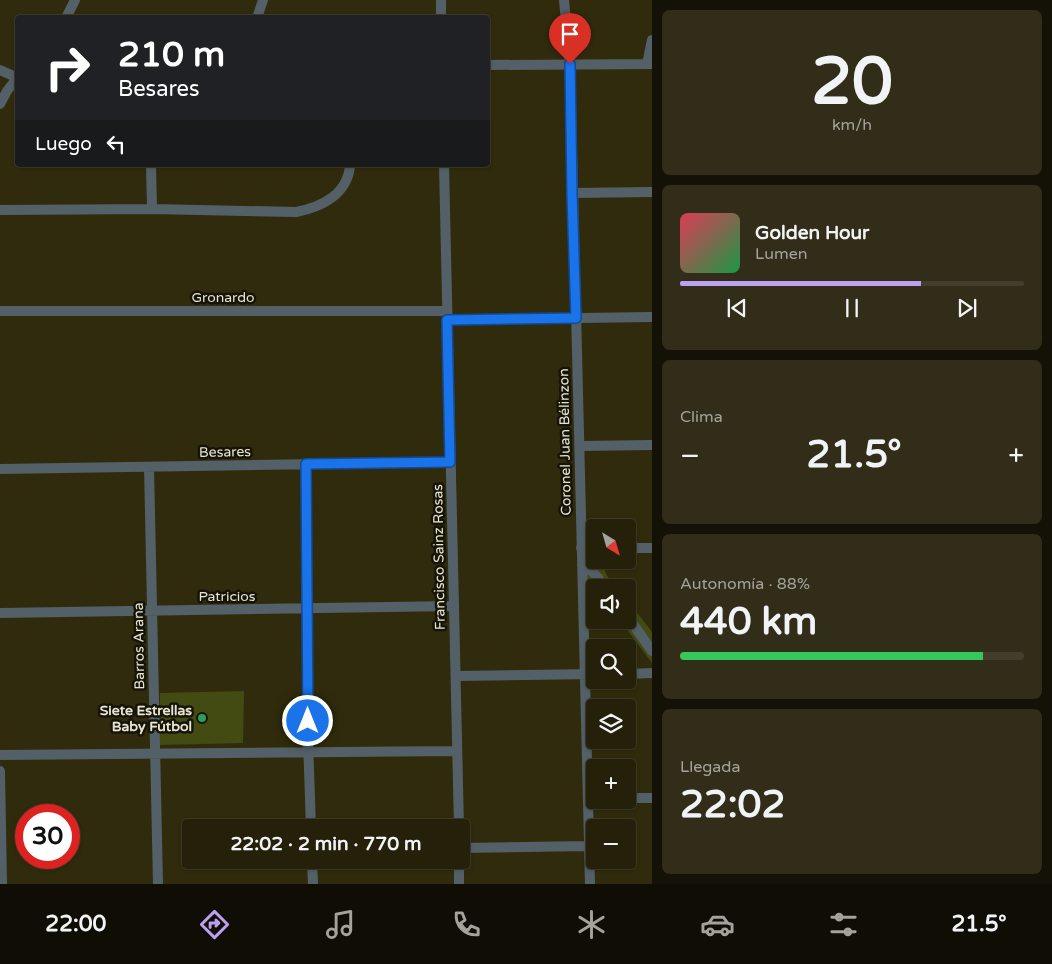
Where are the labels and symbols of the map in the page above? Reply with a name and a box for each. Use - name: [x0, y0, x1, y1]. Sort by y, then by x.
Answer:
- pin: [549, 13, 591, 64]
- street label: Gronardo: [191, 289, 255, 306]
- street label: Coronel Juan Bélinzon: [555, 368, 575, 516]
- street label: Besares: [199, 443, 251, 461]
- street label: Francisco Sainz Rosas: [429, 484, 449, 630]
- north arrow: [586, 519, 636, 569]
- street label: Patricios: [198, 588, 256, 605]
- street label: Barros Arana: [130, 602, 148, 690]
- position arrow: [281, 694, 333, 746]
- place label: Siete Estrellas Baby Fútbol: [100, 702, 192, 735]
- marker: Siete Estrellas Baby Fútbol: [196, 712, 208, 724]
- speed limit sign: 30: [15, 804, 80, 869]

